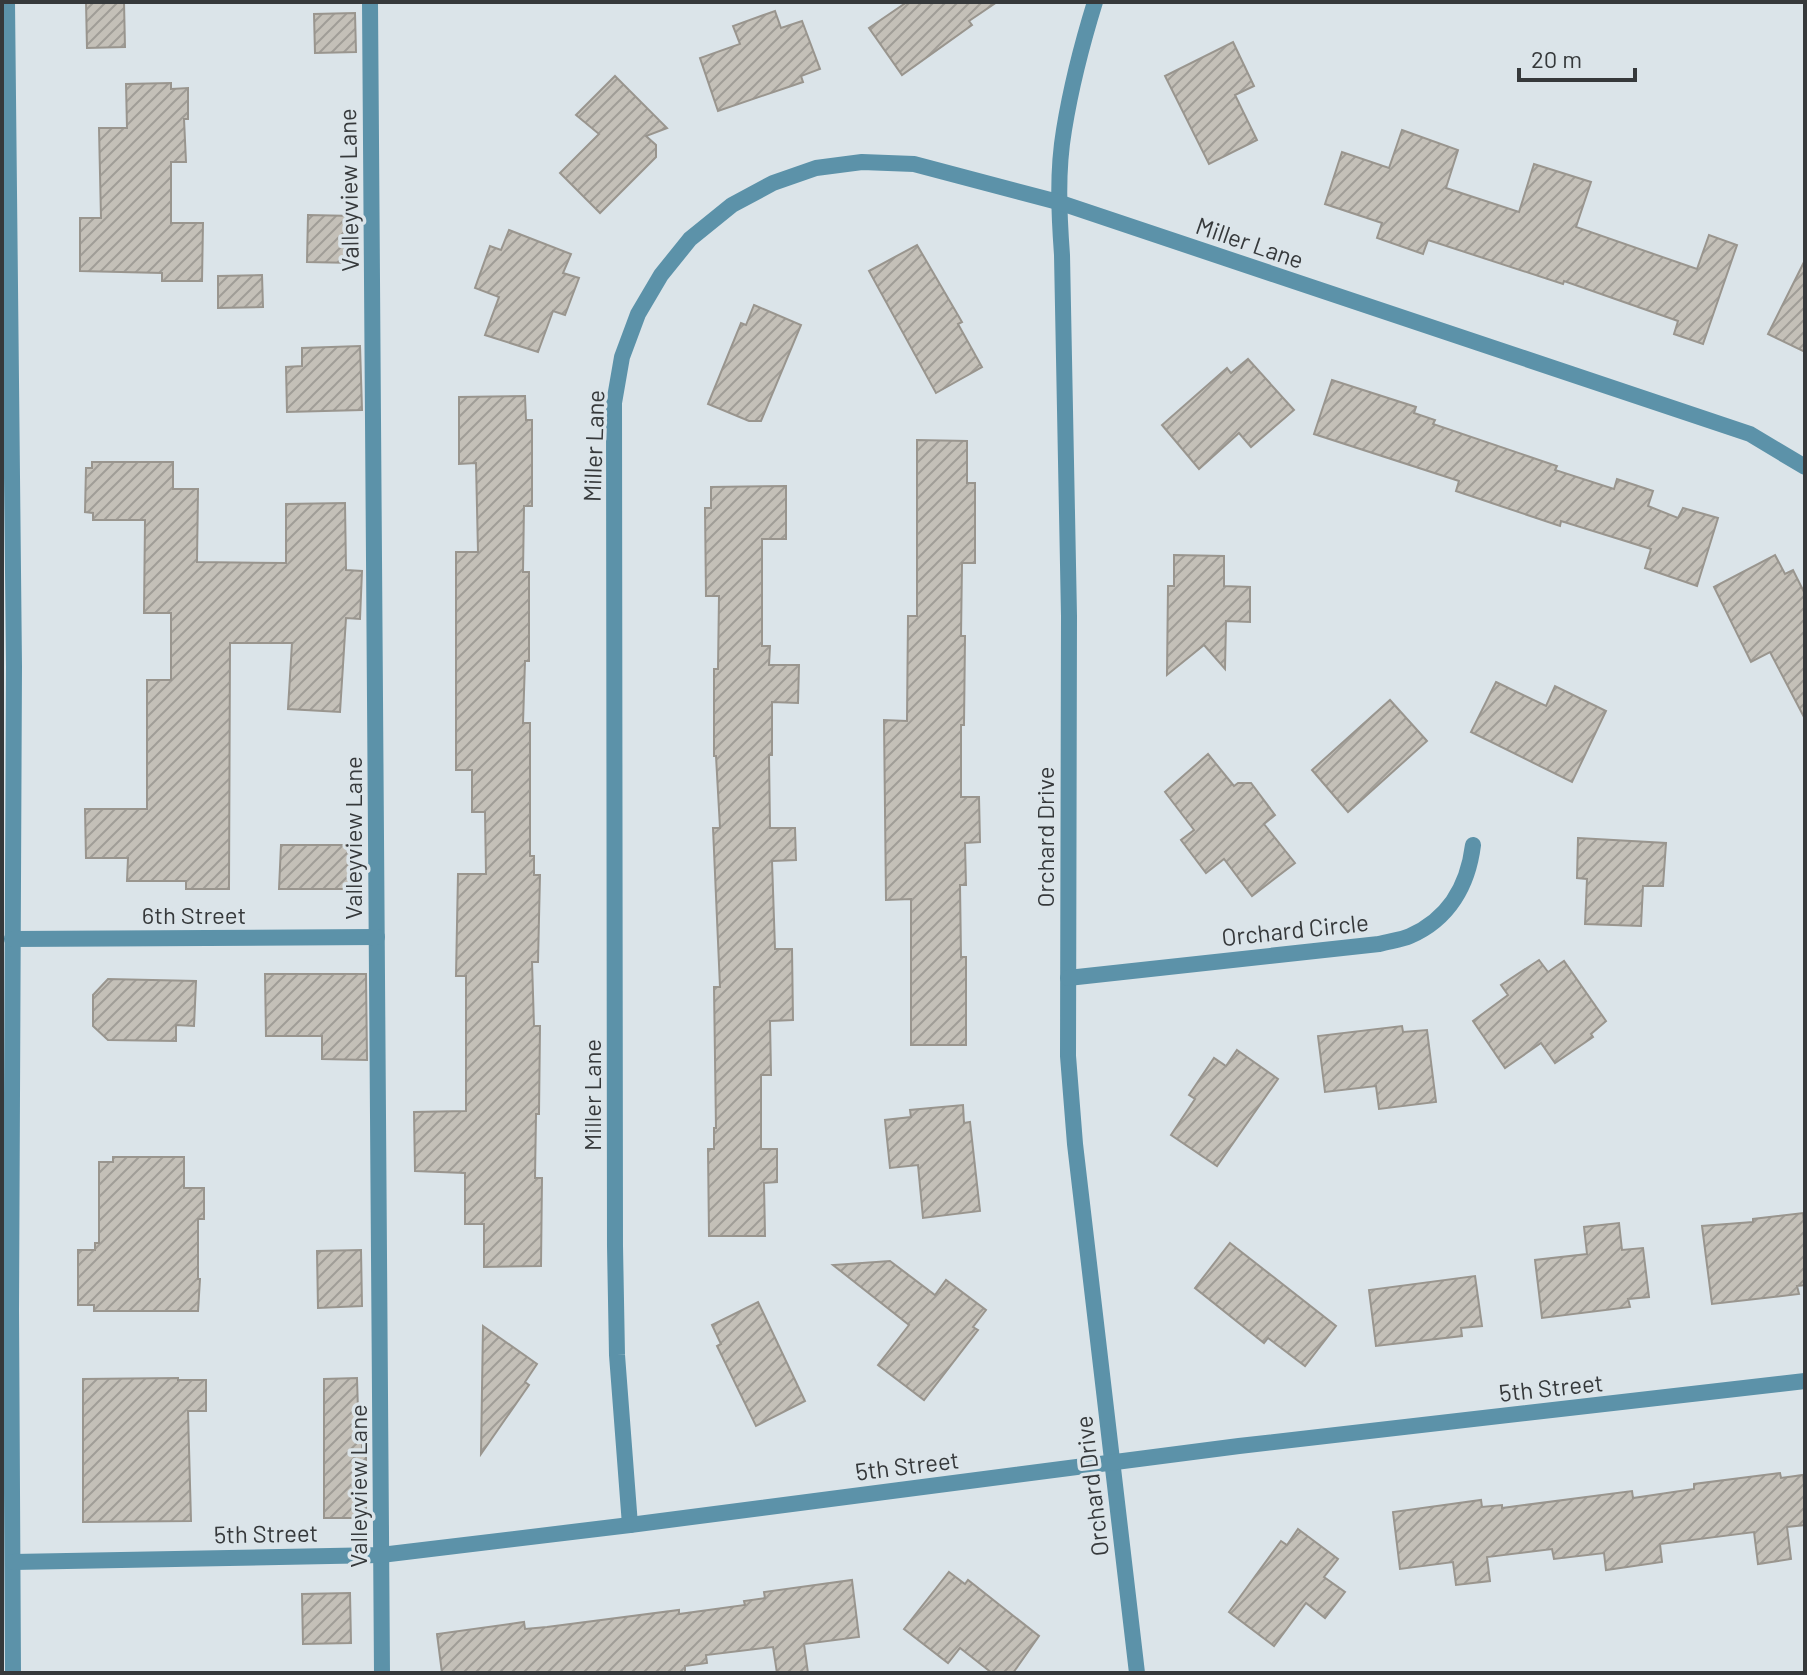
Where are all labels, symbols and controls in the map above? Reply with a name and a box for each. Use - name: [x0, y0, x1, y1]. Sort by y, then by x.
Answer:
- scale bar: [1519, 32, 1635, 82]
- text: 20 m: [1531, 44, 1582, 73]
- street label: Valleyview Lane: [332, 108, 364, 272]
- street label: Miller Lane: [1192, 210, 1308, 274]
- street label: Miller Lane: [577, 389, 609, 503]
- street label: Valleyview Lane: [338, 756, 367, 920]
- street label: Orchard Drive: [1030, 766, 1059, 908]
- street label: 6th Street: [142, 900, 246, 929]
- street label: Orchard Circle: [1220, 907, 1370, 951]
- street label: Miller Lane: [577, 1039, 606, 1151]
- street label: 5th Street: [1498, 1367, 1604, 1407]
- street label: Valleyview Lane: [343, 1404, 372, 1568]
- street label: Orchard Drive: [1068, 1414, 1114, 1558]
- street label: 5th Street: [853, 1444, 961, 1486]
- street label: 5th Street: [214, 1518, 318, 1548]

